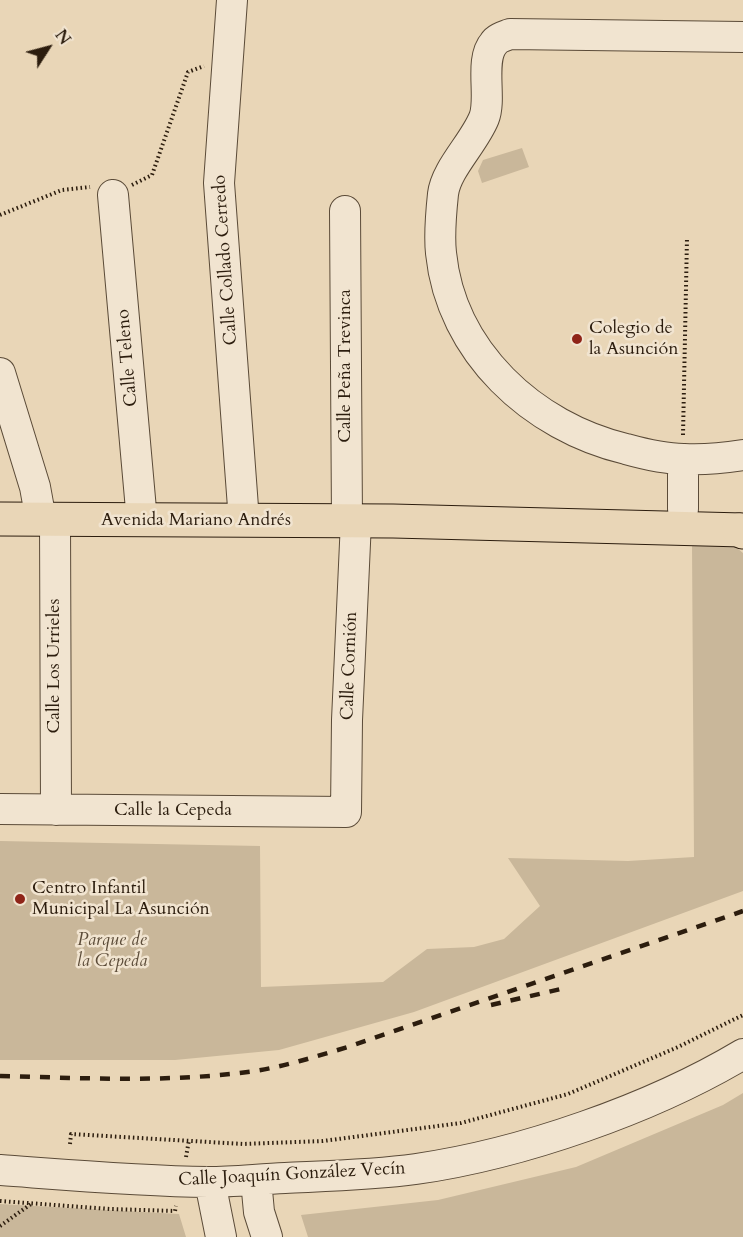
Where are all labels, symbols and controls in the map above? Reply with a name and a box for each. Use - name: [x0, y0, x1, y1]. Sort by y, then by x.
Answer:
- north arrow: [18, 18, 78, 78]
- text: N: [50, 25, 76, 49]
- street label: Calle Collado Cerredo: [209, 174, 243, 346]
- street label: Calle Peña Trevinca: [335, 289, 357, 443]
- street label: Calle Teleno: [113, 308, 143, 408]
- place label: Colegio de la Asunción: [589, 318, 678, 360]
- marker: Colegio de la Asunción: [570, 332, 584, 346]
- street label: Avenida Mariano Andrés: [101, 510, 291, 532]
- street label: Calle Los Urrieles: [44, 598, 66, 734]
- street label: Calle Cornión: [337, 611, 363, 721]
- street label: Calle la Cepeda: [114, 800, 232, 822]
- place label: Centro Infantil Municipal La Asunción: [32, 878, 210, 920]
- marker: Centro Infantil Municipal La Asunción: [13, 892, 27, 906]
- park label: Parque de la Cepeda: [77, 930, 147, 972]
- street label: Calle Joaquín González Vecín: [178, 1158, 406, 1192]

